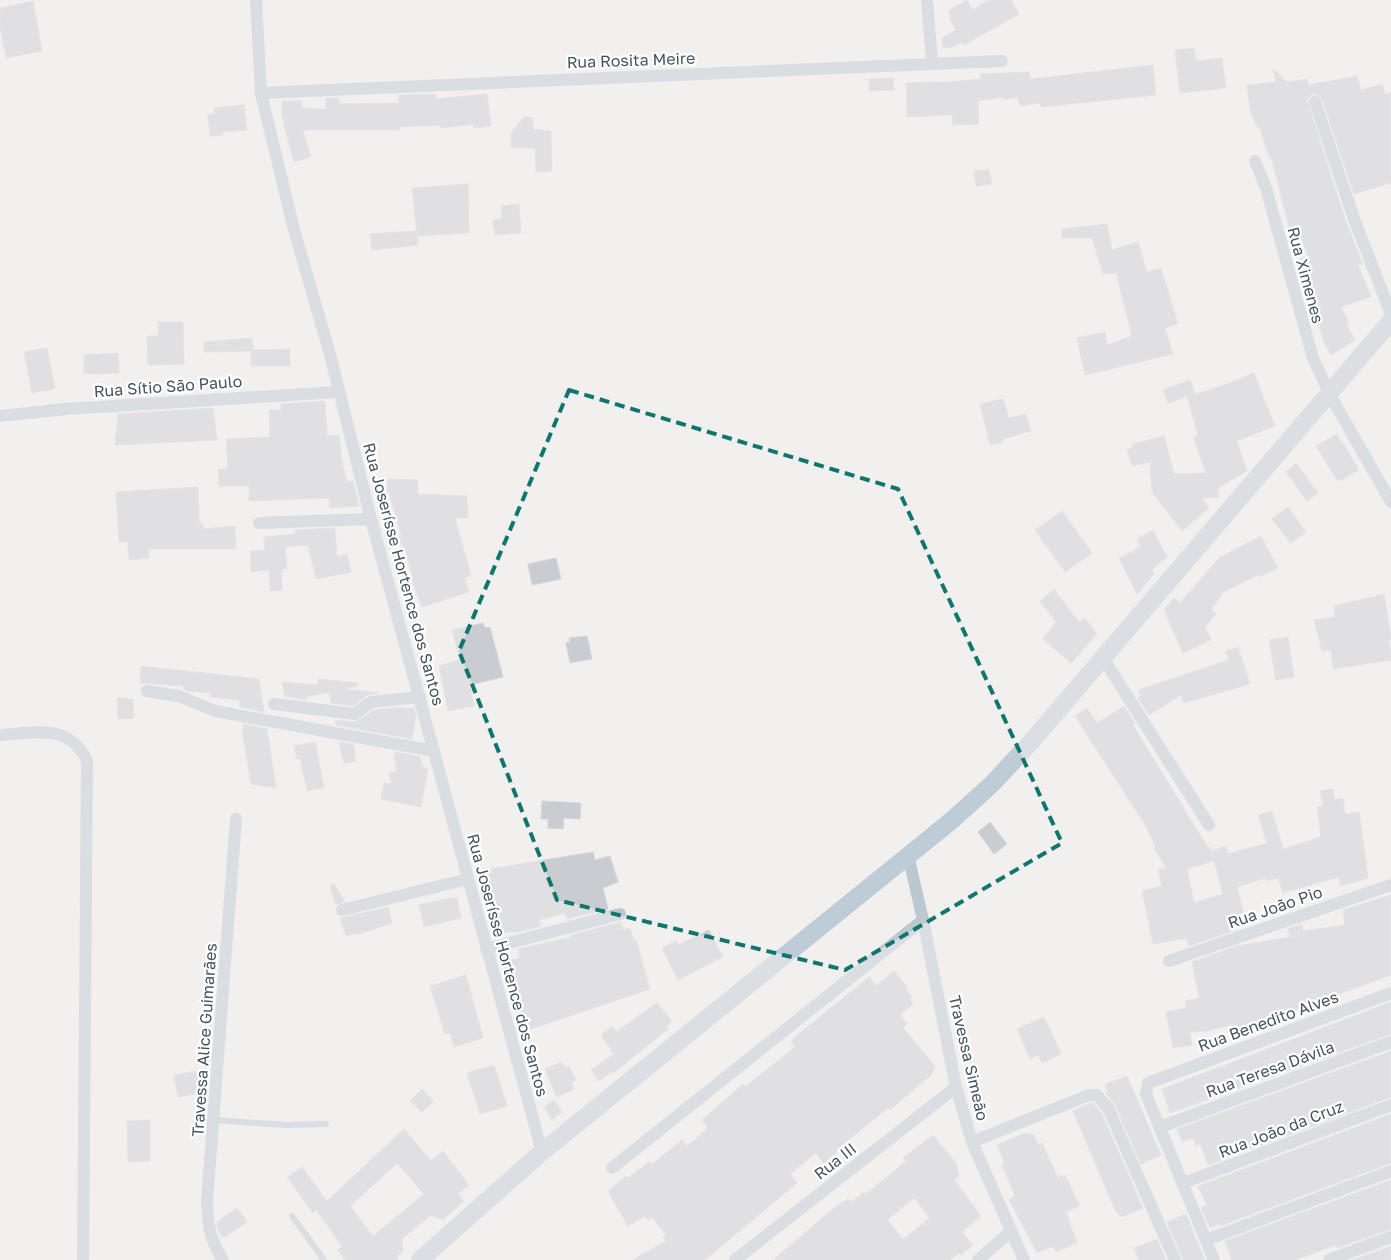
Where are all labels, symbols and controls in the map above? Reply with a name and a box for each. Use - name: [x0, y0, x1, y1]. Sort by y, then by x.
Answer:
- street label: Rua Rosita Meire: [566, 48, 696, 72]
- street label: Rua Ximenes: [1284, 225, 1328, 325]
- street label: Rua Sítio São Paulo: [93, 371, 243, 401]
- street label: Rua Joserísse Hortence dos Santos: [359, 440, 449, 708]
- street label: Rua Joserísse Hortence dos Santos: [463, 831, 553, 1099]
- street label: Rua João Pio: [1225, 881, 1325, 933]
- street label: Travessa Alice Guimarães: [187, 942, 221, 1138]
- street label: Rua Benedito Alves: [1195, 986, 1341, 1056]
- street label: Travessa Simeão: [945, 993, 993, 1123]
- street label: Rua Teresa Dávila: [1203, 1036, 1337, 1102]
- street label: Rua João da Cruz: [1216, 1096, 1346, 1162]
- street label: Rua III: [810, 1138, 860, 1184]

